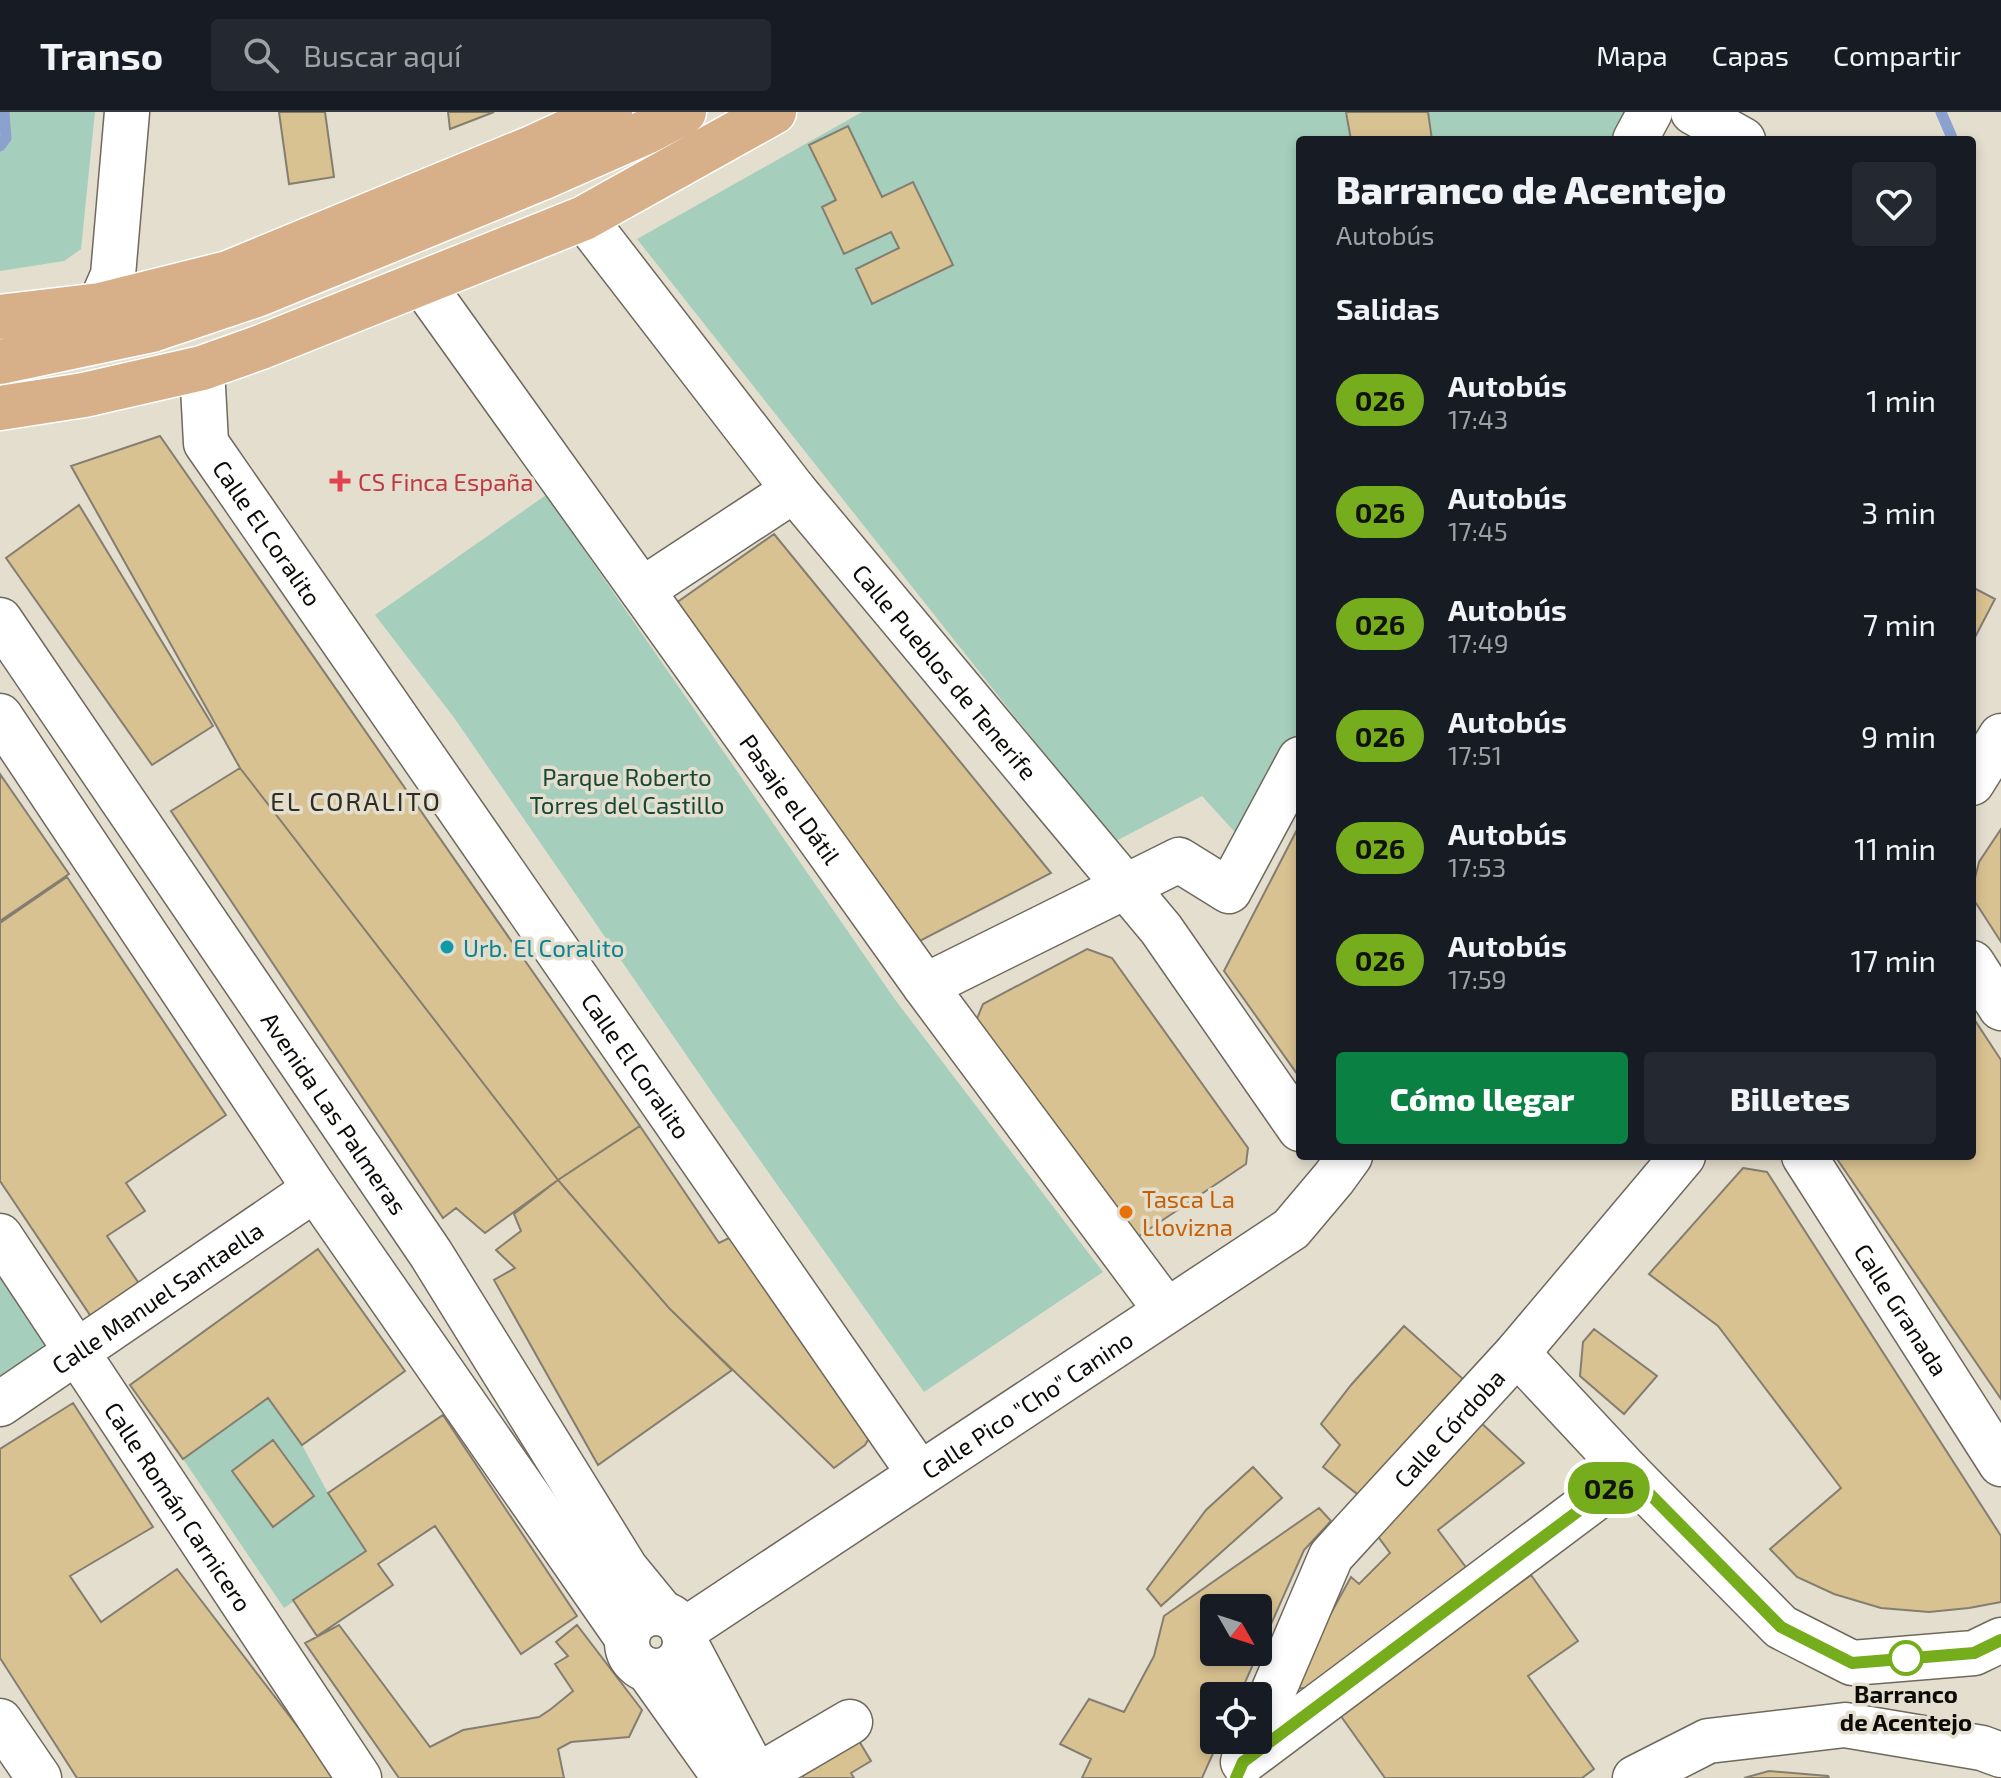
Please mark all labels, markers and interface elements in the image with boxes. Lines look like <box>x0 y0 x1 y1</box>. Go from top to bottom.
search box <box>211 19 771 91</box>
text: Transo <box>40 32 163 78</box>
icon: search <box>239 33 283 77</box>
text: Buscar aquí <box>303 37 462 73</box>
text: Mapa <box>1596 38 1668 72</box>
text: Capas <box>1712 38 1789 72</box>
text: Compartir <box>1833 38 1961 72</box>
button: heart <box>1852 162 1936 246</box>
text: Barranco de Acentejo <box>1336 166 1726 212</box>
text: Autobús <box>1336 219 1435 250</box>
text: Salidas <box>1336 290 1440 326</box>
text: Autobús <box>1448 367 1567 403</box>
text: 1 min <box>1866 382 1936 418</box>
text: 026 <box>1355 383 1405 417</box>
text: 17:43 <box>1448 403 1508 434</box>
street label: Calle El Coralito <box>207 454 329 611</box>
place label: CS Finca España <box>358 467 533 496</box>
marker: CS Finca España <box>329 470 351 492</box>
text: Autobús <box>1448 479 1567 515</box>
text: 3 min <box>1861 494 1936 530</box>
text: 026 <box>1355 495 1405 529</box>
text: 17:45 <box>1448 515 1508 546</box>
street label: Calle Pueblos de Tenerife <box>847 558 1044 785</box>
text: Autobús <box>1448 591 1567 627</box>
text: 7 min <box>1863 606 1936 642</box>
text: 026 <box>1355 607 1405 641</box>
text: 17:49 <box>1448 627 1509 658</box>
text: Autobús <box>1448 703 1567 739</box>
text: 9 min <box>1861 718 1936 754</box>
text: 026 <box>1355 719 1405 753</box>
street label: Pasaje el Dátil <box>735 728 847 869</box>
text: 17:51 <box>1448 739 1502 770</box>
park label: Parque Roberto Torres del Castillo <box>530 762 724 819</box>
district label: EL CORALITO <box>270 785 442 816</box>
text: Autobús <box>1448 815 1567 851</box>
text: 11 min <box>1854 830 1936 866</box>
text: 026 <box>1355 831 1405 865</box>
text: 17:53 <box>1448 851 1506 882</box>
text: Autobús <box>1448 927 1567 963</box>
place label: Urb. El Coralito <box>463 933 624 962</box>
marker: Urb. El Coralito <box>438 938 456 956</box>
text: 17 min <box>1851 942 1936 978</box>
text: 026 <box>1355 943 1405 977</box>
text: 17:59 <box>1448 963 1507 994</box>
street label: Calle El Coralito <box>576 987 697 1144</box>
street label: Avenida Las Palmeras <box>256 1006 414 1220</box>
button: Cómo llegar <box>1336 1052 1628 1144</box>
button: Billetes <box>1644 1052 1936 1144</box>
place label: Tasca La Llovizna <box>1142 1184 1235 1241</box>
marker: Tasca La Llovizna <box>1117 1203 1135 1221</box>
street label: Calle Manuel Santaella <box>46 1215 268 1379</box>
street label: Calle Granada <box>1849 1238 1955 1381</box>
street label: Calle Pico "Cho" Canino <box>916 1324 1138 1484</box>
street label: Calle Córdoba <box>1387 1362 1510 1493</box>
street label: Calle Román Carnicero <box>99 1396 259 1616</box>
line badge: 026 <box>1563 1462 1655 1514</box>
text: 026 <box>1584 1471 1634 1505</box>
north arrow <box>1200 1594 1272 1666</box>
map controls <box>1200 1594 1272 1754</box>
marker: Barranco de Acentejo <box>1889 1641 1923 1675</box>
place label: Barranco de Acentejo <box>1840 1679 1972 1736</box>
button: locate <box>1200 1682 1272 1754</box>

